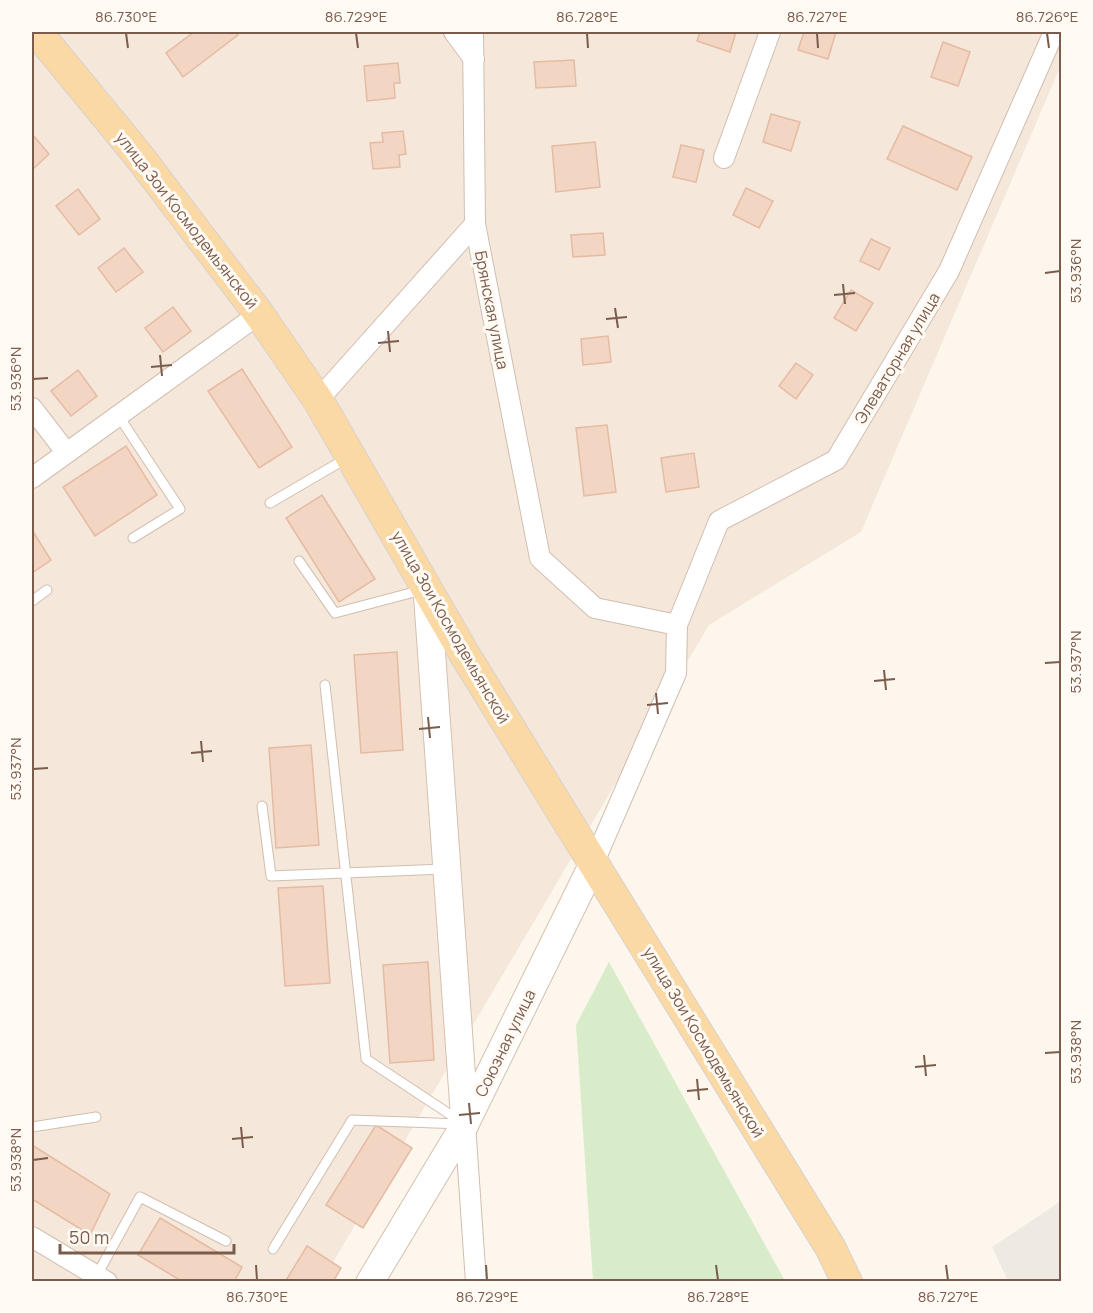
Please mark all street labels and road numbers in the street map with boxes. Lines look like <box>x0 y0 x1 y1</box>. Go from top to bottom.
street label: улица Зои Космодемьянской <box>111 127 263 313</box>
street label: Брянская улица <box>470 249 514 371</box>
street label: Элеваторная улица <box>849 288 945 428</box>
street label: улица Зои Космодемьянской <box>387 527 515 727</box>
street label: улица Зои Космодемьянской <box>638 942 770 1142</box>
street label: Союзная улица <box>469 986 541 1100</box>

